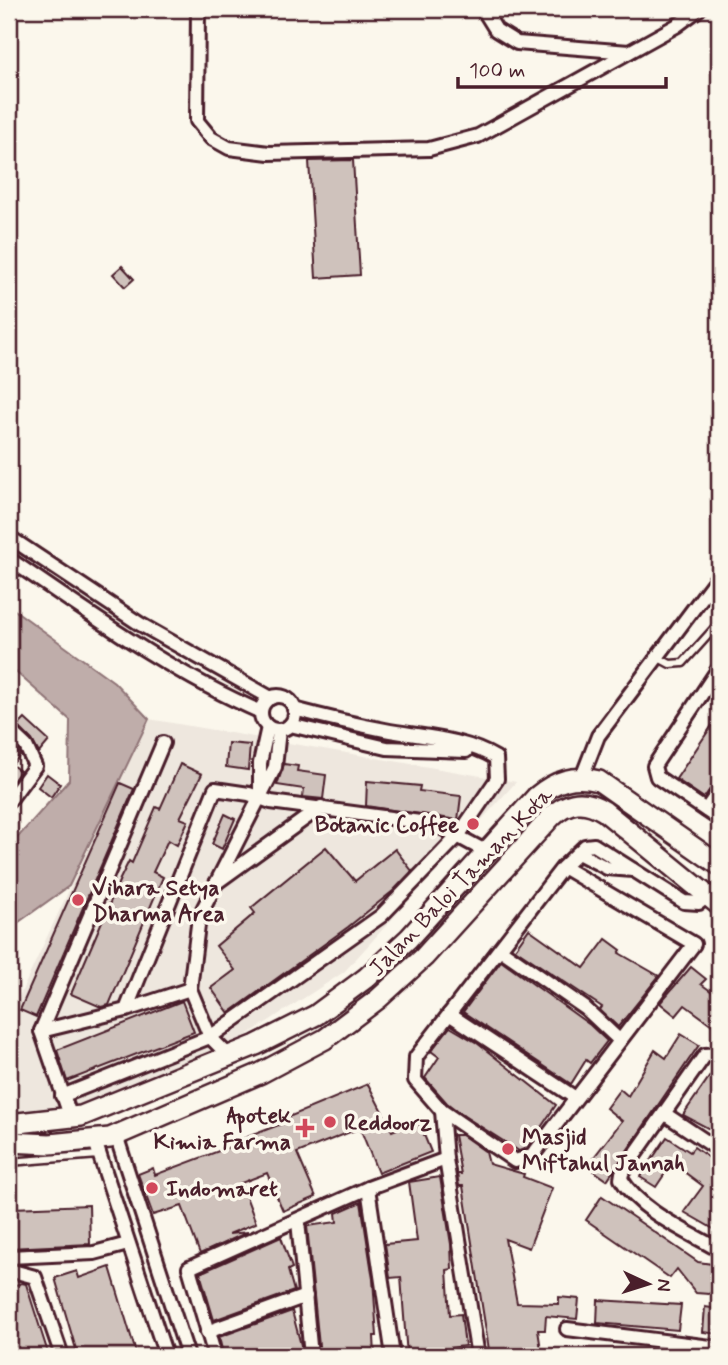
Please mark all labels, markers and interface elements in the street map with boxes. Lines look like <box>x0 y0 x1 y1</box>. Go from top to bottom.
scale bar <box>458 46 667 90</box>
text: 100 m <box>469 57 525 85</box>
street label: Jalan Baloi Taman Kota <box>363 781 560 984</box>
place label: Botanic Coffee <box>315 811 459 841</box>
marker: Botanic Coffee <box>465 816 481 832</box>
place label: Vihara Setya Dharma Area <box>92 874 225 930</box>
marker: Vihara Setya Dharma Area <box>70 892 86 908</box>
place label: Apotek Kimia Farma <box>153 1102 291 1158</box>
place label: Reddoorz <box>344 1109 433 1139</box>
marker: Reddoorz <box>322 1114 338 1130</box>
marker: Apotek Kimia Farma <box>297 1120 313 1136</box>
place label: Masjid Miftahul Jannah <box>522 1123 685 1179</box>
marker: Masjid Miftahul Jannah <box>500 1141 516 1157</box>
place label: Indomaret <box>166 1175 278 1205</box>
marker: Indomaret <box>144 1180 160 1196</box>
north arrow <box>612 1250 682 1320</box>
text: N <box>651 1278 676 1292</box>

